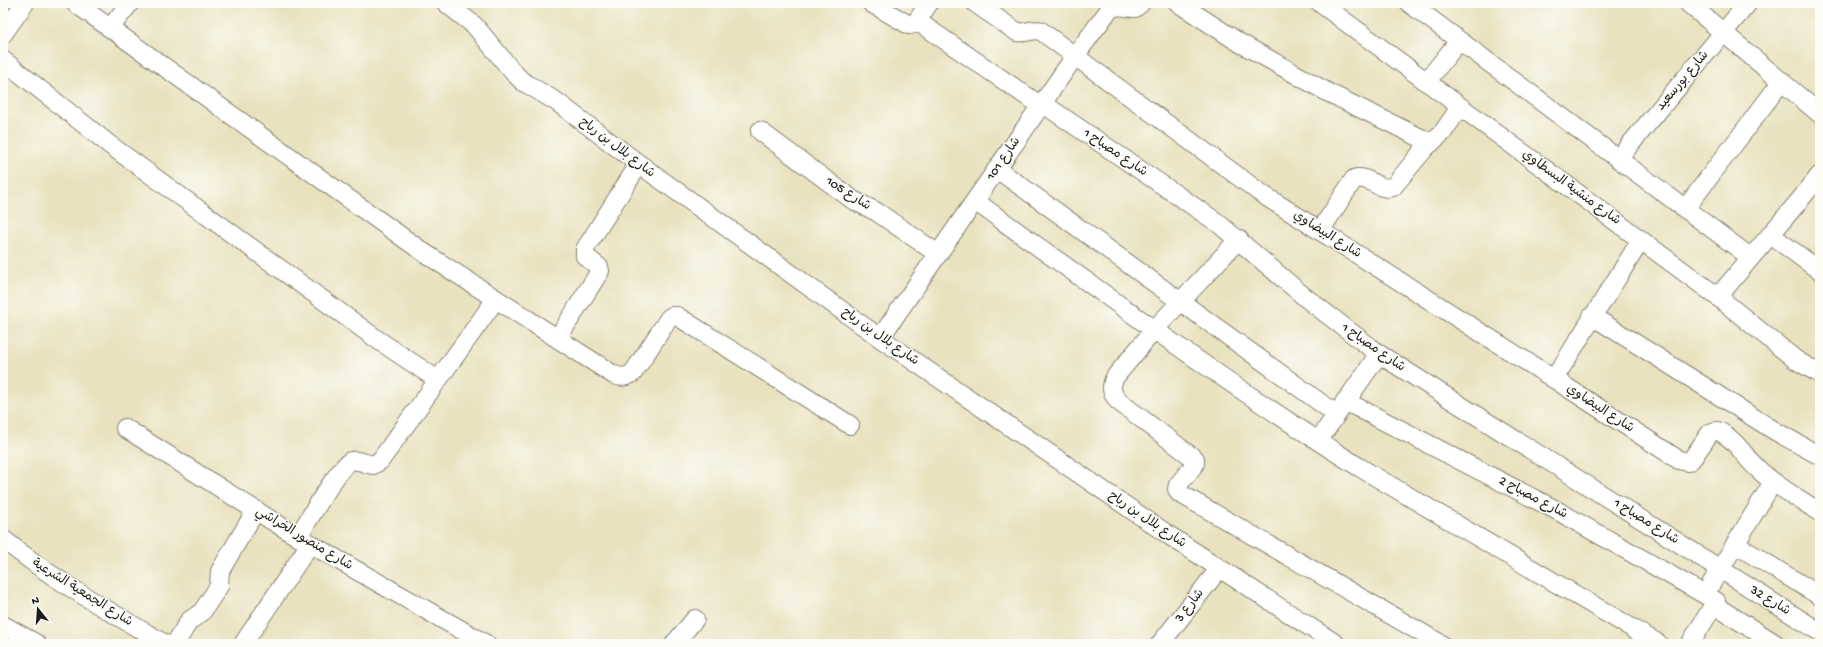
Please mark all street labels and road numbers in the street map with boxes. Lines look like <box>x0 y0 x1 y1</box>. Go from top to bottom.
street label: شارع بورسعيد <box>1654 48 1712 114</box>
street label: شارع بلال بن رباح <box>576 115 658 181</box>
street label: شارع مصباح 1 <box>1079 126 1150 180</box>
street label: شارع 101 <box>983 135 1024 184</box>
street label: شارع منشية البسطاوي <box>1519 147 1623 229</box>
street label: شارع 105 <box>822 173 873 214</box>
street label: شارع البيضاوي <box>1290 208 1364 262</box>
street label: شارع بلال بن رباح <box>839 305 921 369</box>
street label: شارع مصباح 1 <box>1338 320 1408 375</box>
street label: شارع البيضاوي <box>1563 382 1637 436</box>
street label: شارع مصباح 2 <box>1496 474 1570 522</box>
street label: شارع بلال بن رباح <box>1105 488 1189 552</box>
street label: شارع مصباح 1 <box>1610 495 1681 548</box>
street label: شارع منصور الخراشي <box>252 504 355 576</box>
street label: شارع الجمعية الشرعية <box>29 556 135 630</box>
street label: شارع 32 <box>1746 582 1793 619</box>
street label: شارع 3 <box>1172 586 1208 626</box>

